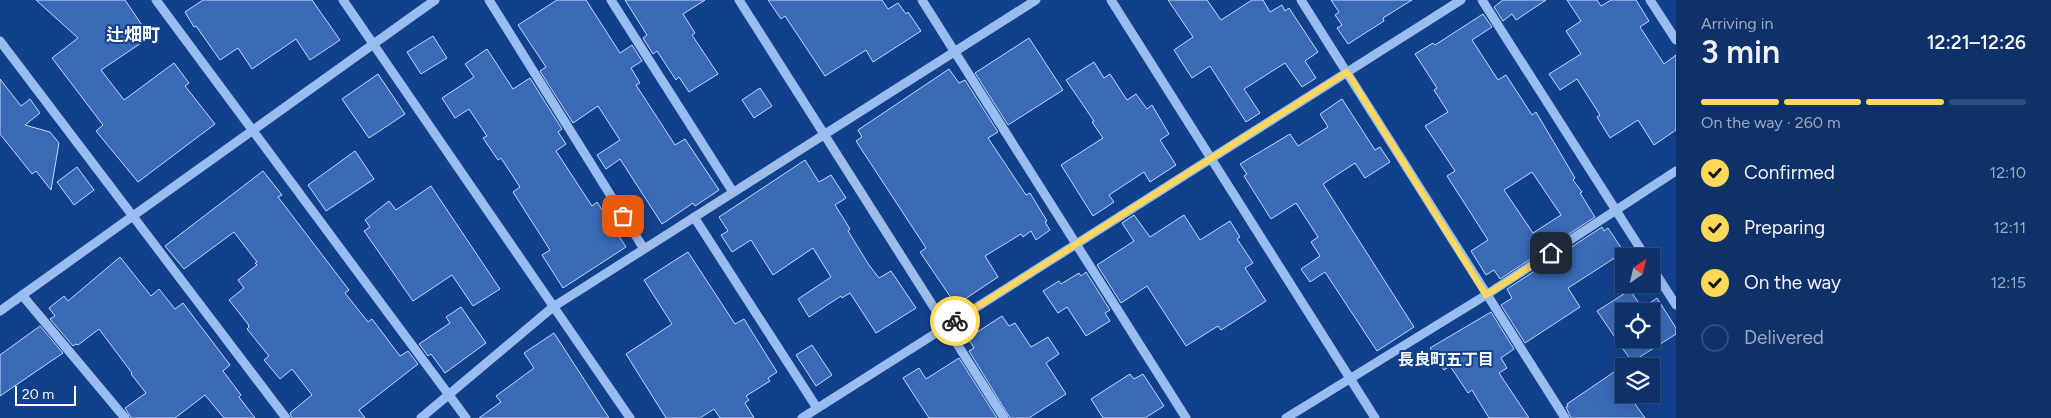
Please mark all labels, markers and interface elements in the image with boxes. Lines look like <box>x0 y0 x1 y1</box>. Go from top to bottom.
text: Arriving in <box>1701 14 1773 33</box>
district label: 辻畑町 <box>106 24 160 46</box>
text: 12:21–12:26 <box>1927 31 2026 54</box>
text: 3 min <box>1701 33 1780 71</box>
text: On the way · 260 m <box>1701 113 1841 132</box>
icon: check <box>1701 159 1729 187</box>
text: Confirmed <box>1744 161 1835 184</box>
text: 12:10 <box>1990 163 2026 182</box>
pin <box>602 195 644 237</box>
icon: bag <box>609 202 637 230</box>
icon: check <box>1701 214 1729 242</box>
text: Preparing <box>1744 216 1825 239</box>
text: 12:11 <box>1993 218 2026 237</box>
pin <box>1530 232 1572 274</box>
icon: home <box>1537 239 1565 267</box>
north arrow <box>1615 248 1660 292</box>
map controls <box>1615 248 1660 403</box>
icon: check <box>1701 269 1729 297</box>
text: On the way <box>1744 271 1841 294</box>
text: 12:15 <box>1991 273 2026 292</box>
courier <box>930 296 980 346</box>
button: locate <box>1615 303 1660 348</box>
icon: bike <box>941 307 969 335</box>
text: Delivered <box>1744 326 1824 349</box>
district label: 長良町五丁目 <box>1398 350 1494 369</box>
button: layers <box>1615 358 1660 403</box>
scale bar <box>15 383 76 406</box>
text: 20 m <box>22 386 54 403</box>

